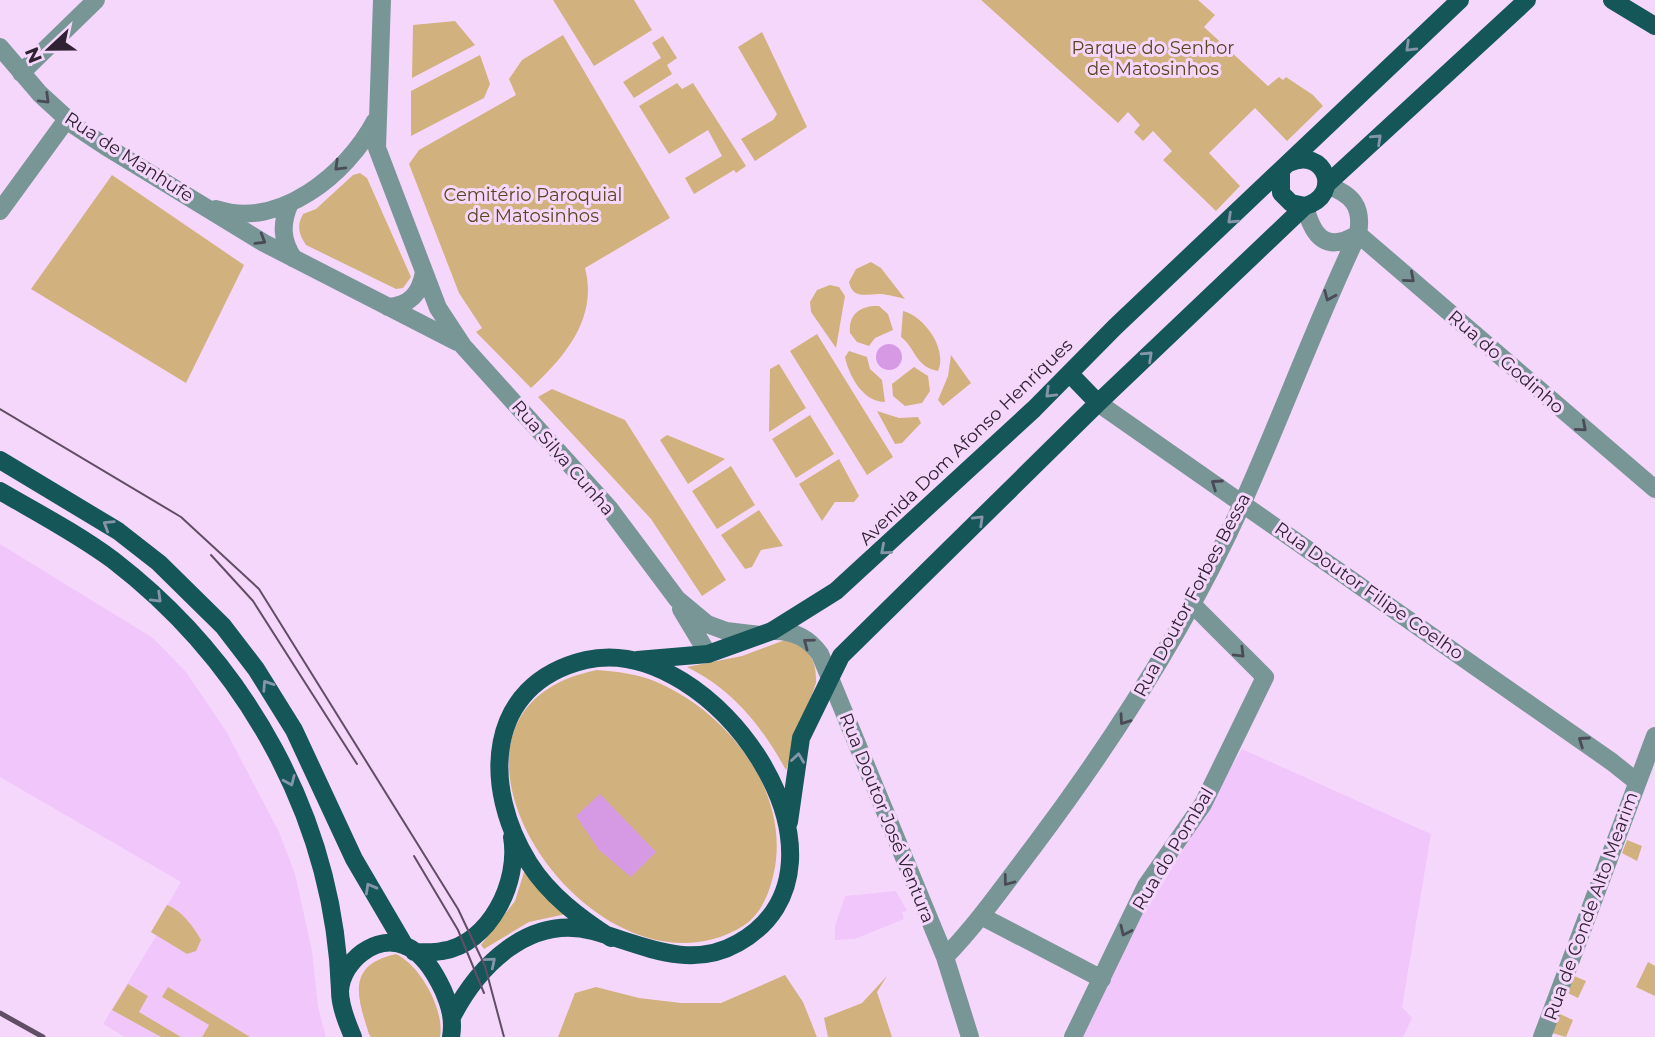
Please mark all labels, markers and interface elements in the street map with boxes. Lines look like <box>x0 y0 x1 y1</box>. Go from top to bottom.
north arrow <box>14 14 84 84</box>
park label: Parque do Senhor de Matosinhos <box>1071 37 1235 80</box>
one-way arrow <box>1405 39 1418 51</box>
text: N <box>20 44 47 67</box>
one-way arrow <box>37 90 50 103</box>
street label: Rua de Manhufe <box>60 107 198 207</box>
one-way arrow <box>1369 135 1382 147</box>
one-way arrow <box>335 158 348 171</box>
park label: Cemitério Paroquial de Matosinhos <box>444 184 622 227</box>
one-way arrow <box>1227 210 1240 223</box>
one-way arrow <box>253 232 266 245</box>
one-way arrow <box>1401 270 1414 282</box>
one-way arrow <box>1324 289 1338 301</box>
street label: Rua do Godinho <box>1443 306 1569 418</box>
street label: Avenida Dom Afonso Henriques <box>855 334 1077 550</box>
one-way arrow <box>1140 352 1153 364</box>
one-way arrow <box>1045 385 1058 398</box>
street label: Rua Silva Cunha <box>507 396 619 520</box>
one-way arrow <box>1574 419 1587 431</box>
one-way arrow <box>1211 480 1224 493</box>
street label: Rua Doutor Forbes Bessa <box>1129 489 1255 701</box>
one-way arrow <box>970 515 983 528</box>
street label: Rua Doutor Filipe Coelho <box>1270 517 1468 665</box>
one-way arrow <box>103 520 116 533</box>
one-way arrow <box>880 541 893 554</box>
one-way arrow <box>149 590 162 603</box>
one-way arrow <box>803 638 815 651</box>
one-way arrow <box>1232 644 1245 657</box>
one-way arrow <box>262 680 275 693</box>
street label: Rua Doutor José Ventura <box>835 710 939 926</box>
one-way arrow <box>1120 712 1132 725</box>
one-way arrow <box>1578 737 1591 749</box>
one-way arrow <box>791 752 806 763</box>
one-way arrow <box>282 774 296 786</box>
street label: Rua do Pombal <box>1128 784 1218 914</box>
street label: Rua de Conde Alto Mearim <box>1539 789 1643 1023</box>
one-way arrow <box>1003 873 1016 885</box>
one-way arrow <box>365 883 378 895</box>
one-way arrow <box>1119 924 1133 936</box>
one-way arrow <box>483 958 496 970</box>

